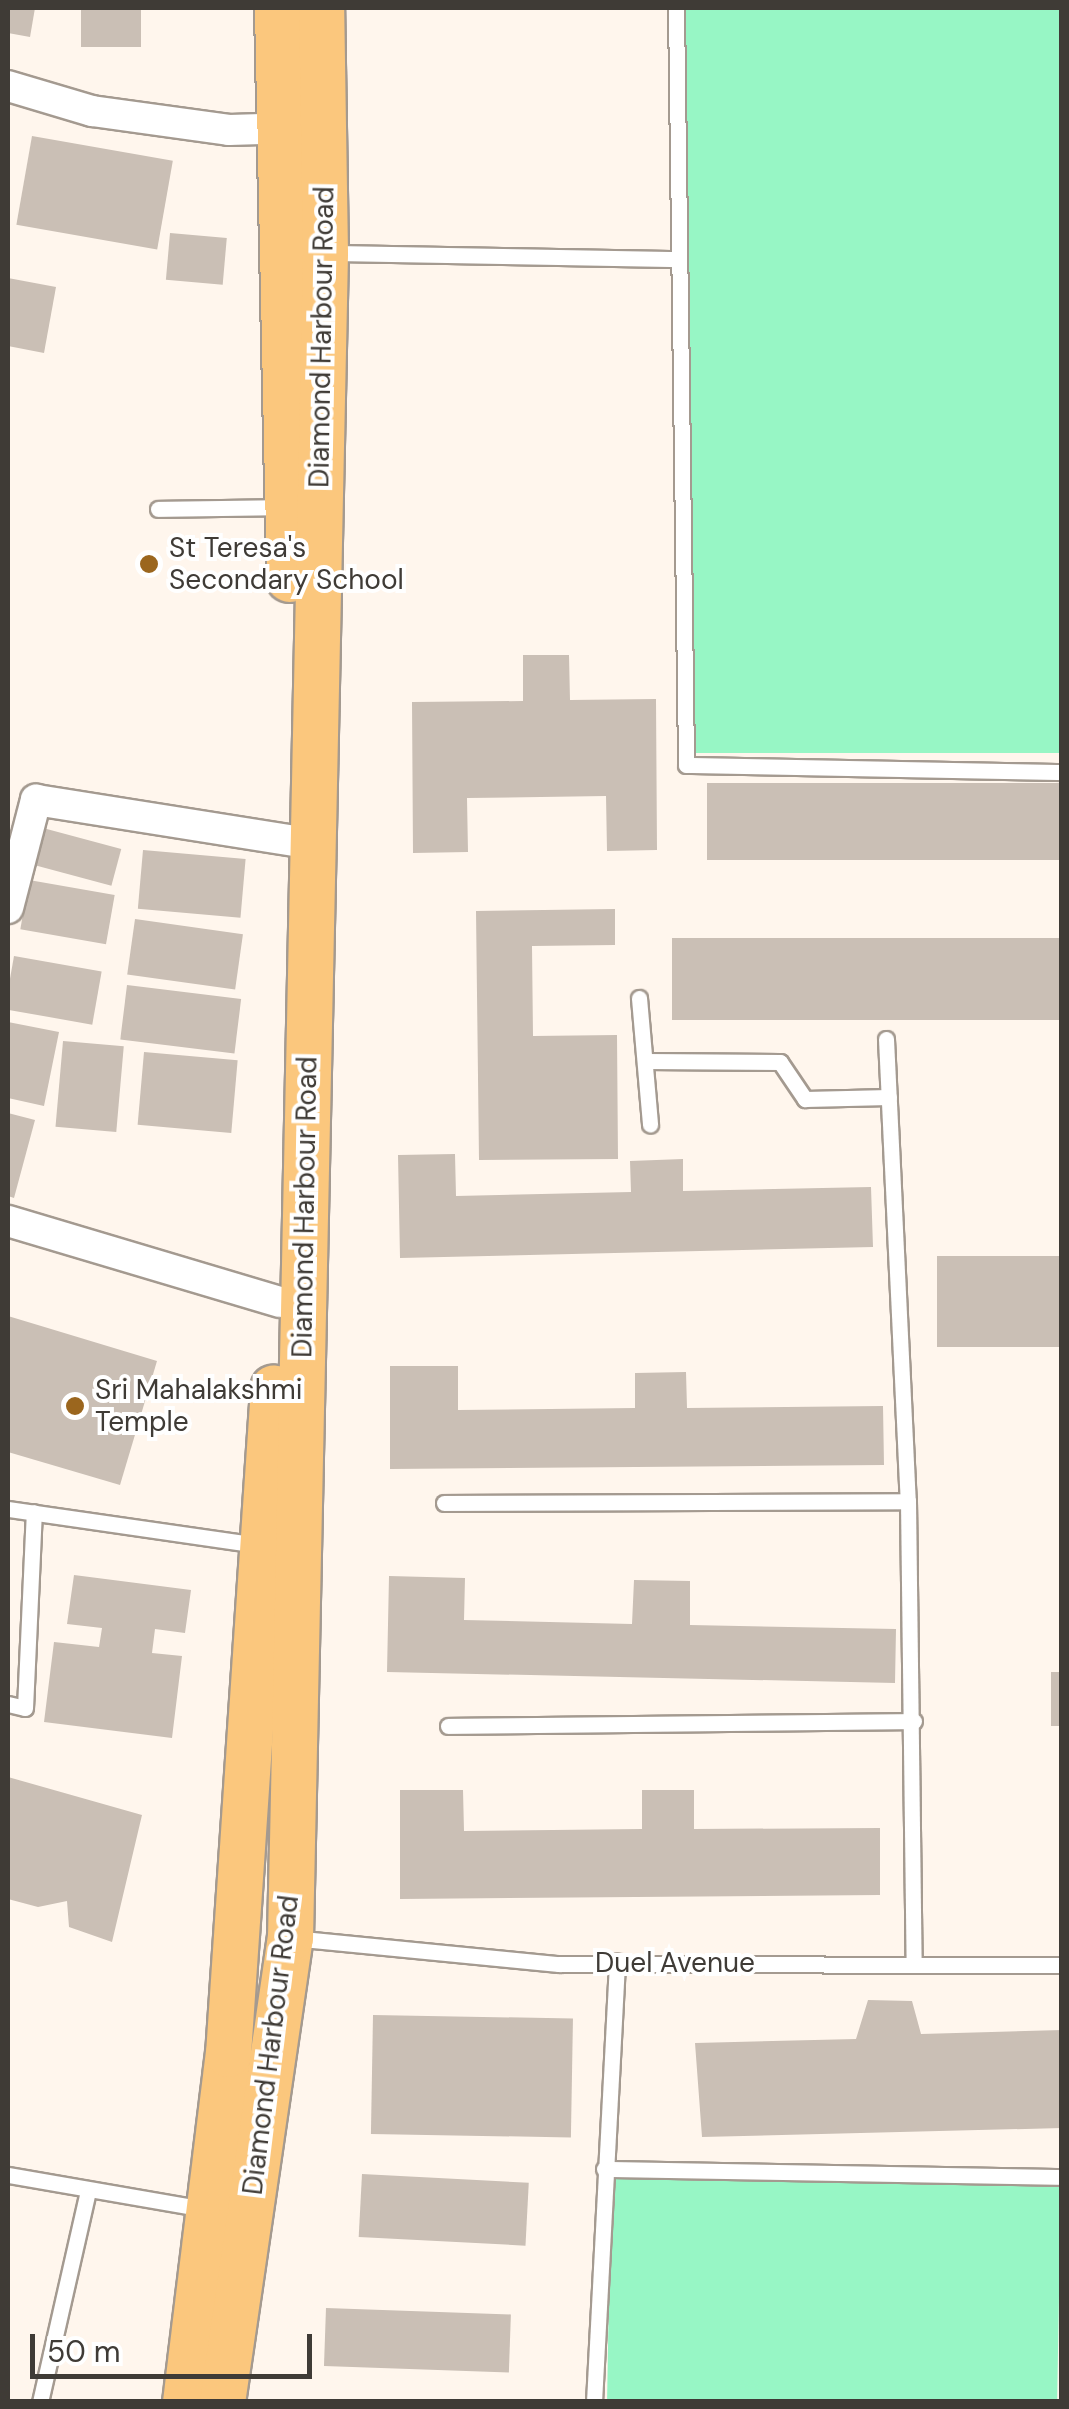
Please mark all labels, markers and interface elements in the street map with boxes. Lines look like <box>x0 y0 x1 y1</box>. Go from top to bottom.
street label: Diamond Harbour Road <box>303 186 341 488</box>
place label: St Teresa's Secondary School <box>169 531 404 597</box>
marker: St Teresa's Secondary School <box>138 553 160 575</box>
street label: Diamond Harbour Road <box>286 1056 324 1358</box>
place label: Sri Mahalakshmi Temple <box>95 1373 302 1439</box>
marker: Sri Mahalakshmi Temple <box>64 1395 86 1417</box>
street label: Diamond Harbour Road <box>236 1893 306 2197</box>
street label: Duel Avenue <box>595 1946 755 1980</box>
scale bar <box>35 2314 318 2376</box>
text: 50 m <box>47 2332 121 2371</box>

